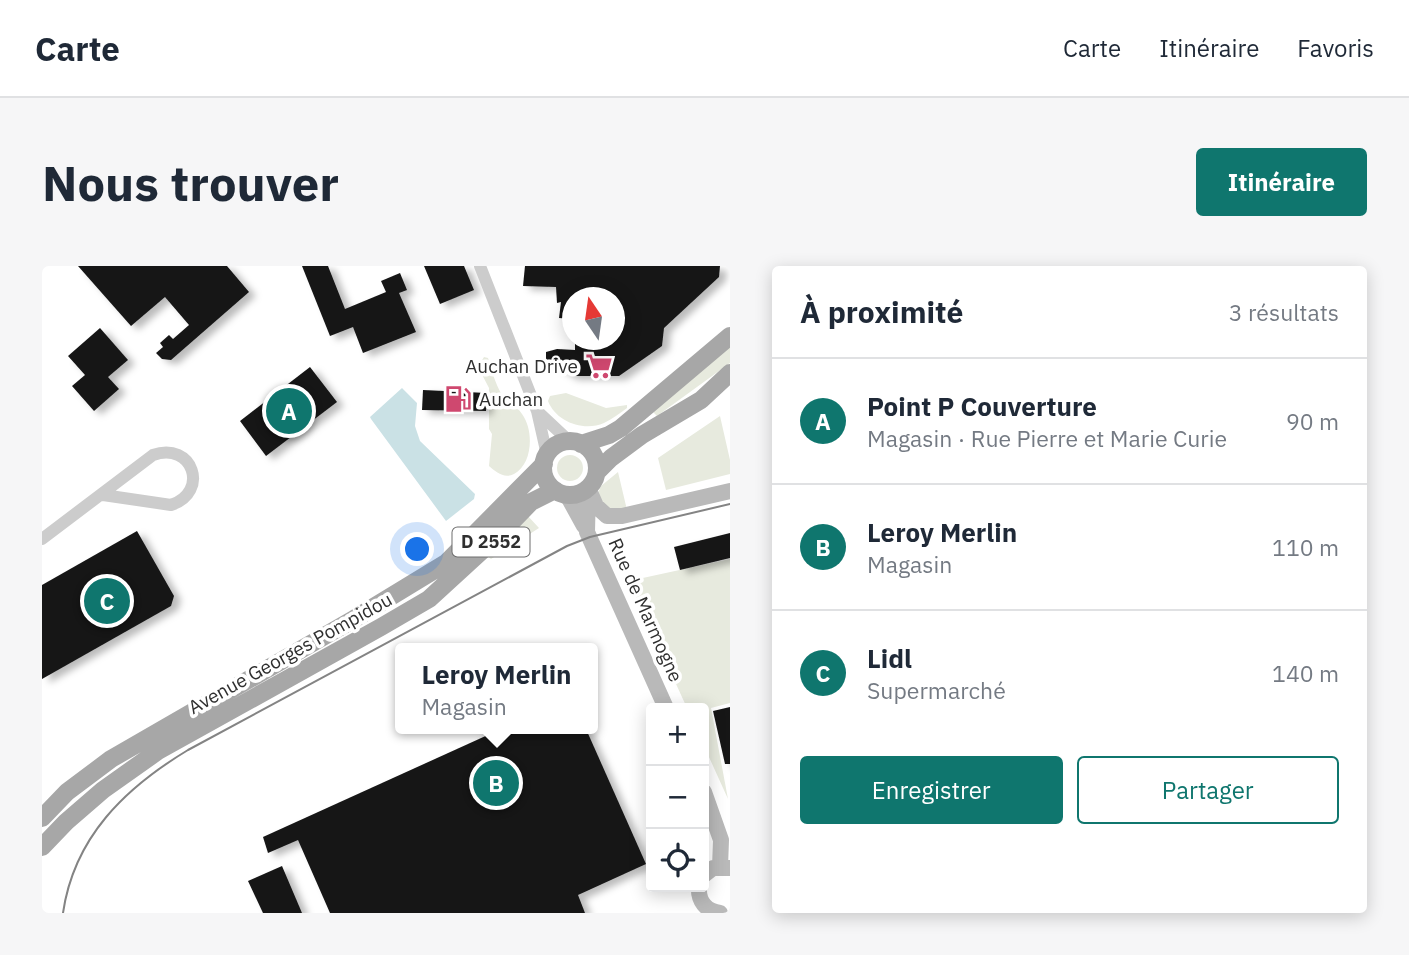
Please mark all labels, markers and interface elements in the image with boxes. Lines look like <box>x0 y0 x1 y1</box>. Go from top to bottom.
text: Carte <box>35 27 120 70</box>
text: Carte <box>1063 32 1121 64</box>
text: Itinéraire <box>1159 32 1259 64</box>
text: Favoris <box>1297 32 1374 64</box>
button: Itinéraire <box>1196 148 1367 216</box>
text: Nous trouver <box>42 151 339 214</box>
north arrow <box>562 287 625 350</box>
text: À proximité <box>800 292 963 331</box>
text: 3 résultats <box>1229 297 1339 327</box>
supermarket icon: Auchan Drive <box>584 351 614 381</box>
place label: Auchan Drive <box>465 354 578 378</box>
fuel station icon: Auchan <box>443 384 473 414</box>
pin: A <box>266 385 312 437</box>
place label: Auchan <box>479 387 543 411</box>
text: Point P Couverture <box>867 389 1097 423</box>
text: A <box>815 406 831 436</box>
text: 90 m <box>1286 406 1339 436</box>
text: Magasin · Rue Pierre et Marie Curie <box>867 423 1227 453</box>
text: Leroy Merlin <box>867 515 1017 549</box>
road number: D 2552 <box>452 528 530 556</box>
your location <box>400 532 434 566</box>
text: B <box>815 532 831 562</box>
text: 110 m <box>1272 532 1339 562</box>
street label: Rue de Marmogne <box>604 534 688 686</box>
text: Magasin <box>867 549 952 579</box>
pin: C <box>84 575 130 627</box>
street label: Avenue Georges Pompidou <box>184 587 396 719</box>
text: Lidl <box>867 641 912 675</box>
popup <box>395 643 598 734</box>
text: Leroy Merlin <box>421 657 572 691</box>
text: C <box>816 658 830 688</box>
text: 140 m <box>1272 658 1339 688</box>
text: Supermarché <box>867 675 1006 705</box>
text: Magasin <box>421 691 507 721</box>
map controls <box>646 703 709 892</box>
button: + <box>646 703 709 766</box>
button: Enregistrer <box>800 756 1063 824</box>
button: Partager <box>1077 756 1339 824</box>
pin: B <box>473 757 519 809</box>
button: − <box>646 766 709 829</box>
button: locate <box>646 829 709 892</box>

